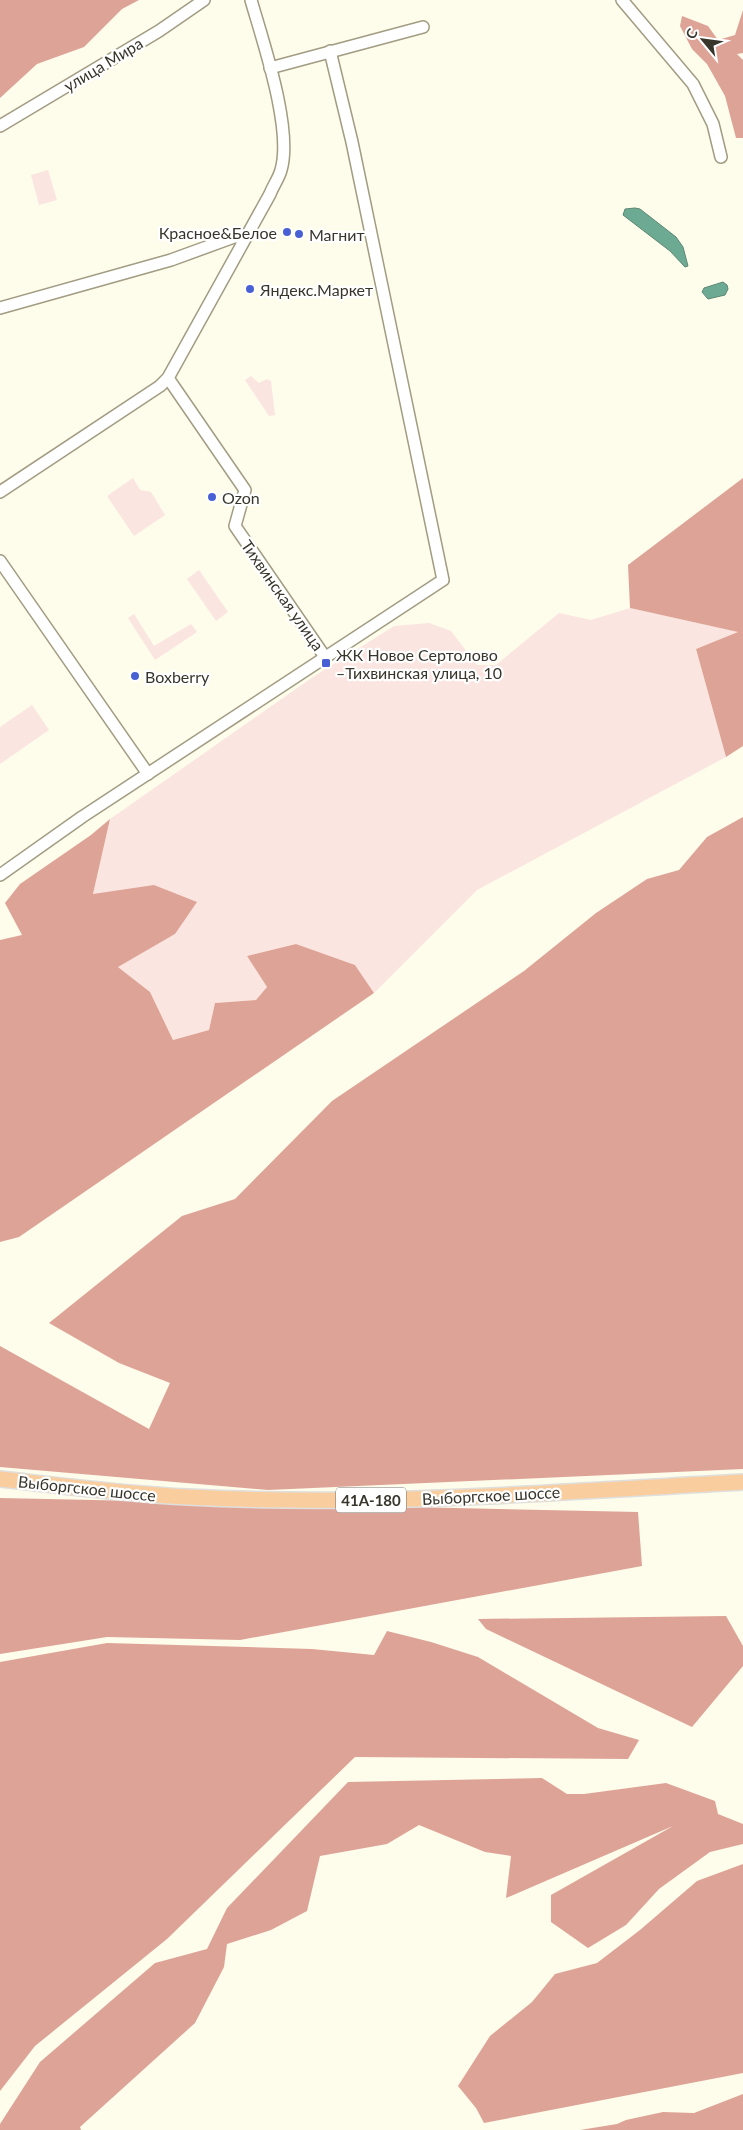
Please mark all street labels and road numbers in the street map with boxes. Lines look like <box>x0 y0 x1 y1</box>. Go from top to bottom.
street label: улица Мира <box>60 33 146 95</box>
street label: Тихвинская улица <box>238 536 328 654</box>
street label: Выборгское шоссе <box>17 1471 157 1505</box>
street label: Выборгское шоссе <box>421 1482 561 1508</box>
road number: 41А-180 <box>336 1488 406 1512</box>

